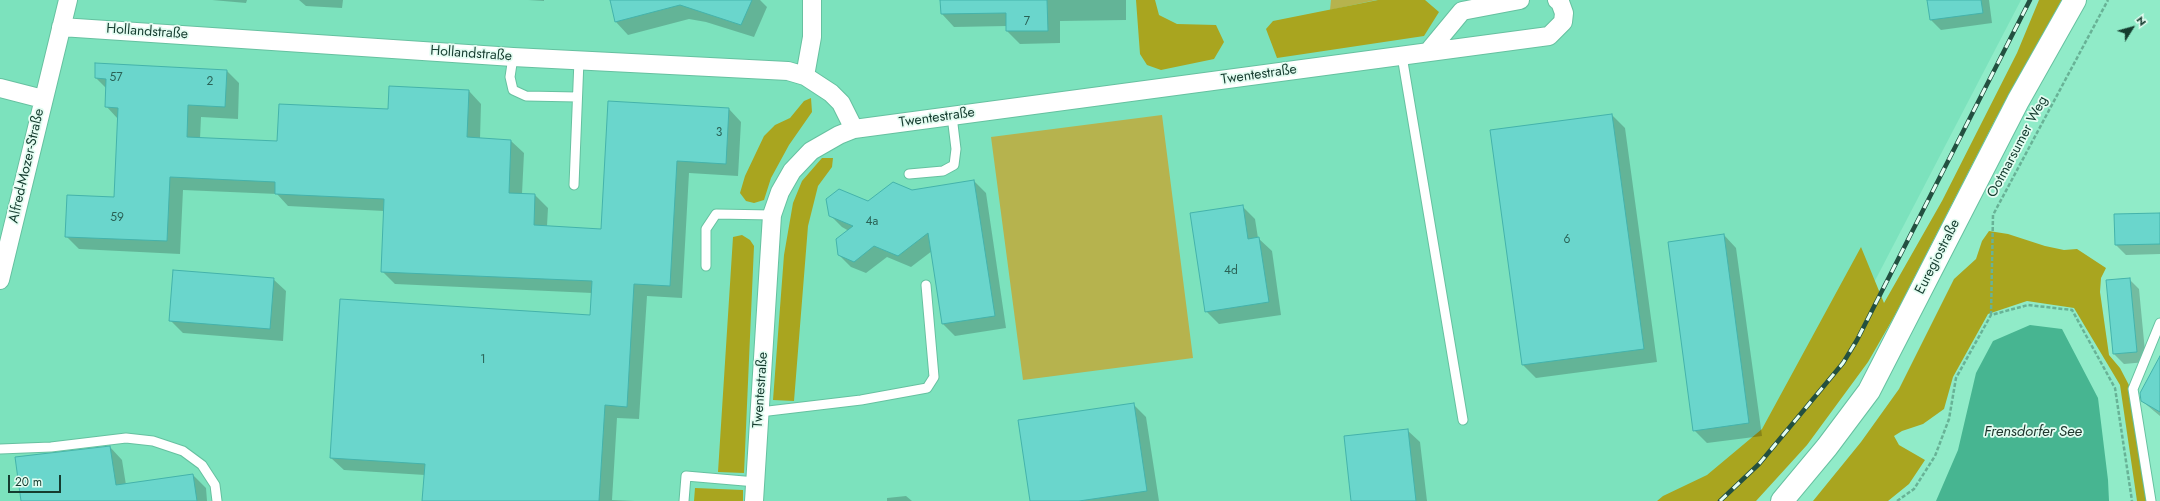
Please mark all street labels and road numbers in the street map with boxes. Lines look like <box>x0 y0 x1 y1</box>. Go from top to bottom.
street label: Hollandstraße <box>106 21 188 43</box>
street label: Hollandstraße <box>430 43 512 65</box>
street label: Twentestraße <box>1220 61 1298 89</box>
street label: Ootmarsumer Weg <box>1984 93 2052 201</box>
street label: Twentestraße <box>898 104 976 132</box>
street label: Alfred-Mozer-Straße <box>6 107 48 225</box>
street label: Euregiostraße <box>1912 217 1964 297</box>
street label: Twentestraße <box>750 351 772 429</box>

